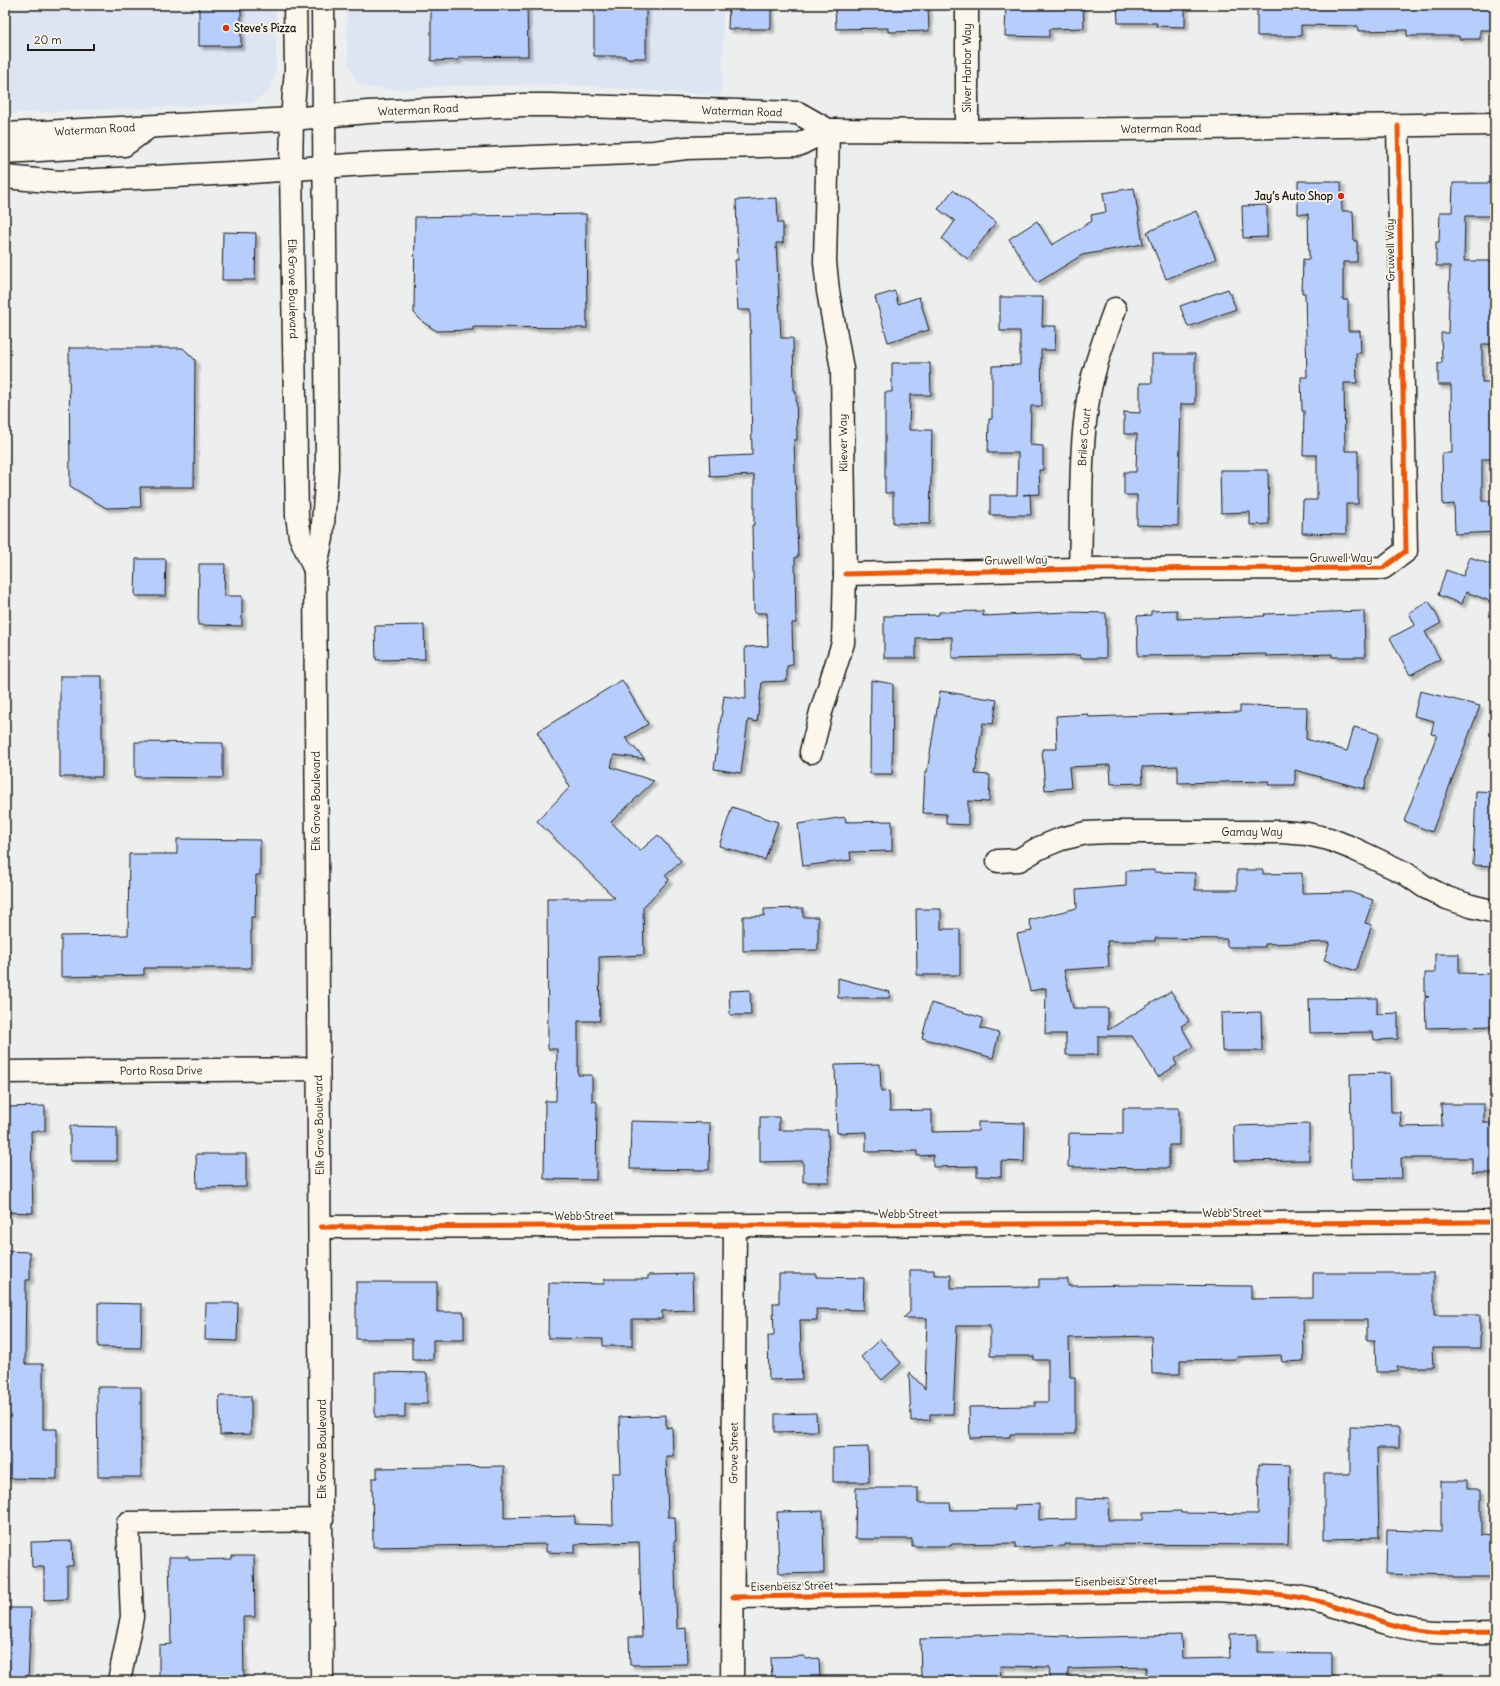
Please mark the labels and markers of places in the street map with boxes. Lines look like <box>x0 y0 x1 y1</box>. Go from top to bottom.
place label: Steve's Pizza <box>234 21 297 35</box>
marker: Steve's Pizza <box>221 23 231 33</box>
place label: Jay’s Auto Shop <box>1254 189 1333 204</box>
marker: Jay’s Auto Shop <box>1336 191 1346 201</box>

